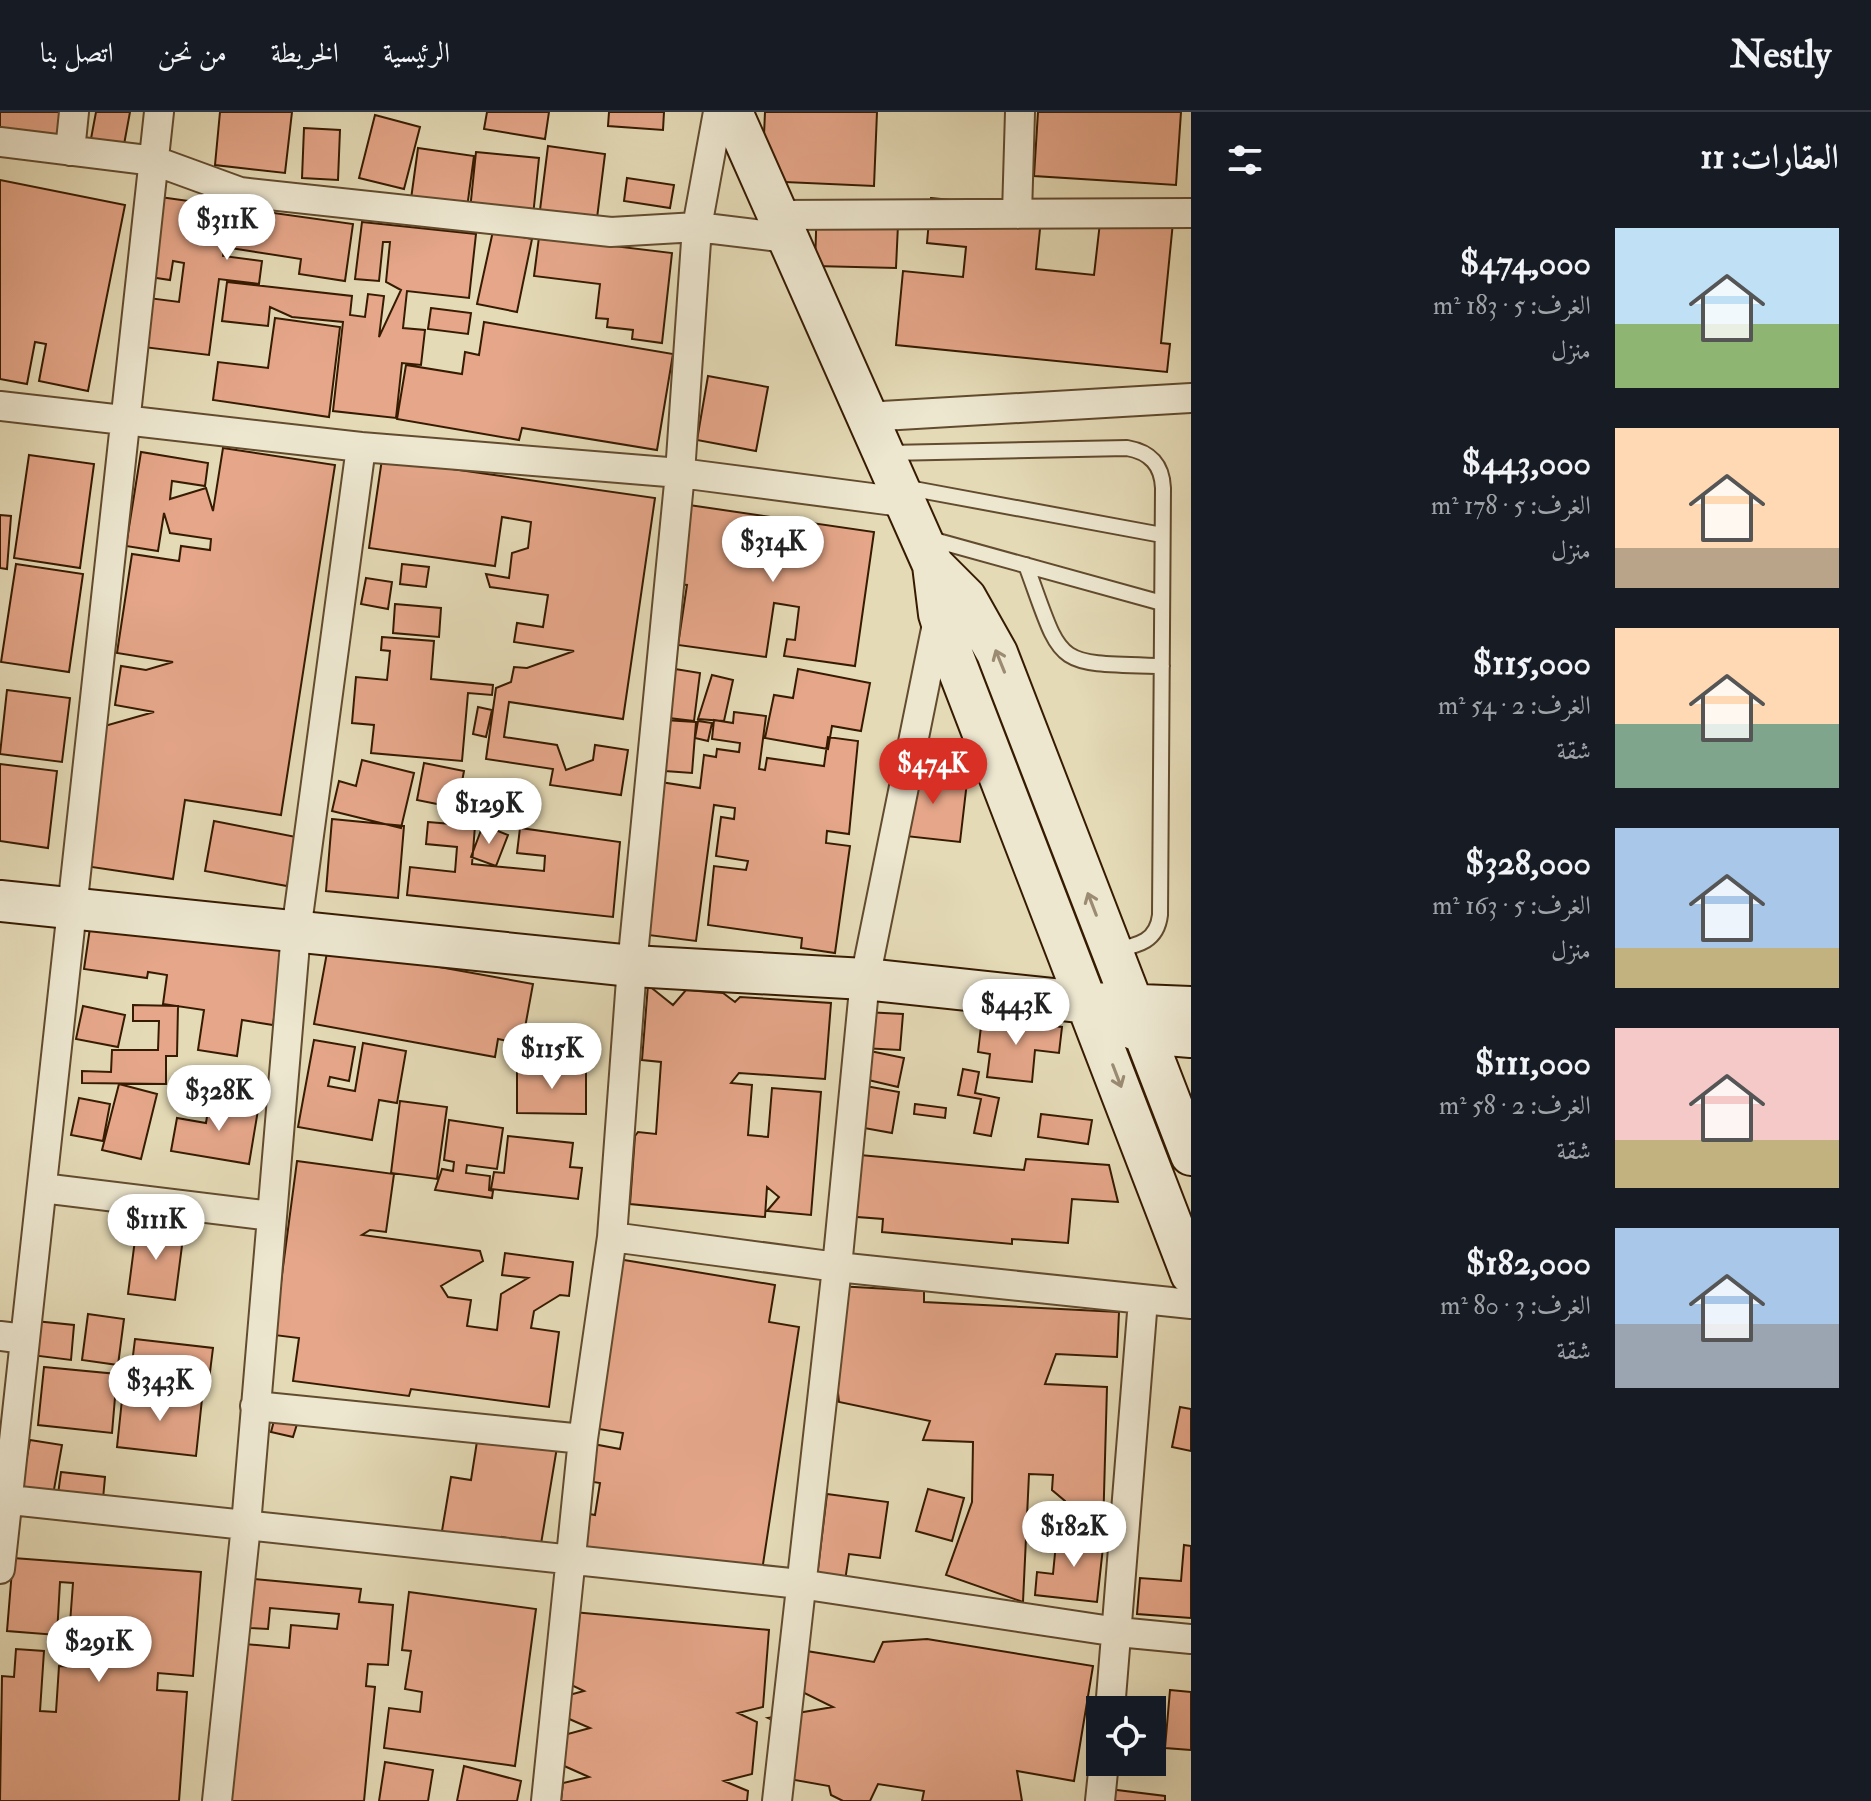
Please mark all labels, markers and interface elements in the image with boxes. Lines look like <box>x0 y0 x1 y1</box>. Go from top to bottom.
text: Nestly <box>1730 31 1831 79</box>
text: اتصل بنا <box>40 36 114 71</box>
text: من نحن <box>158 36 227 71</box>
text: الخريطة <box>271 36 339 71</box>
text: الرئيسية <box>383 36 450 71</box>
text: العقارات: 11 <box>1700 136 1839 179</box>
icon: filters <box>1223 138 1267 182</box>
pin: $311K <box>171 194 283 262</box>
text: $311K <box>196 204 258 236</box>
text: $474,000 <box>1460 242 1591 285</box>
icon: home <box>1679 260 1775 356</box>
text: الغرف: 5 · 183 m² <box>1433 290 1591 322</box>
text: منزل <box>1551 335 1591 367</box>
text: $443,000 <box>1462 442 1591 485</box>
icon: home <box>1679 460 1775 556</box>
text: الغرف: 5 · 178 m² <box>1431 490 1591 522</box>
pin: $314K <box>717 516 829 584</box>
text: $314K <box>740 526 806 558</box>
text: منزل <box>1551 535 1591 567</box>
text: $115,000 <box>1473 642 1591 685</box>
one-way arrow <box>992 649 1006 674</box>
icon: home <box>1679 660 1775 756</box>
text: الغرف: 2 · 54 m² <box>1438 690 1591 722</box>
text: شقة <box>1557 735 1591 767</box>
pin: $474K <box>877 738 989 806</box>
text: $474K <box>897 748 969 780</box>
pin: $129K <box>433 778 545 846</box>
text: $129K <box>455 788 523 820</box>
text: $328,000 <box>1465 842 1591 885</box>
icon: home <box>1679 860 1775 956</box>
text: الغرف: 5 · 163 m² <box>1432 890 1591 922</box>
one-way arrow <box>1084 892 1098 917</box>
text: منزل <box>1551 935 1591 967</box>
pin: $443K <box>960 979 1072 1047</box>
text: $443K <box>981 989 1051 1021</box>
pin: $115K <box>496 1023 608 1091</box>
text: $115K <box>521 1033 583 1065</box>
text: $111,000 <box>1475 1042 1591 1085</box>
icon: home <box>1679 1060 1775 1156</box>
one-way arrow <box>1111 1063 1125 1088</box>
pin: $328K <box>163 1065 275 1133</box>
text: $328K <box>185 1075 253 1107</box>
text: الغرف: 2 · 58 m² <box>1439 1090 1591 1122</box>
text: شقة <box>1557 1135 1591 1167</box>
pin: $111K <box>100 1194 212 1262</box>
text: $111K <box>126 1204 186 1236</box>
text: $182,000 <box>1466 1242 1591 1285</box>
icon: home <box>1679 1260 1775 1356</box>
text: الغرف: 3 · 80 m² <box>1440 1290 1591 1322</box>
text: شقة <box>1557 1335 1591 1367</box>
pin: $343K <box>104 1355 216 1423</box>
text: $343K <box>127 1365 193 1397</box>
pin: $182K <box>1018 1501 1130 1569</box>
text: $182K <box>1040 1511 1108 1543</box>
pin: $291K <box>43 1616 155 1684</box>
text: $291K <box>65 1626 133 1658</box>
map controls <box>1086 1696 1166 1776</box>
button: locate <box>1086 1696 1166 1776</box>

